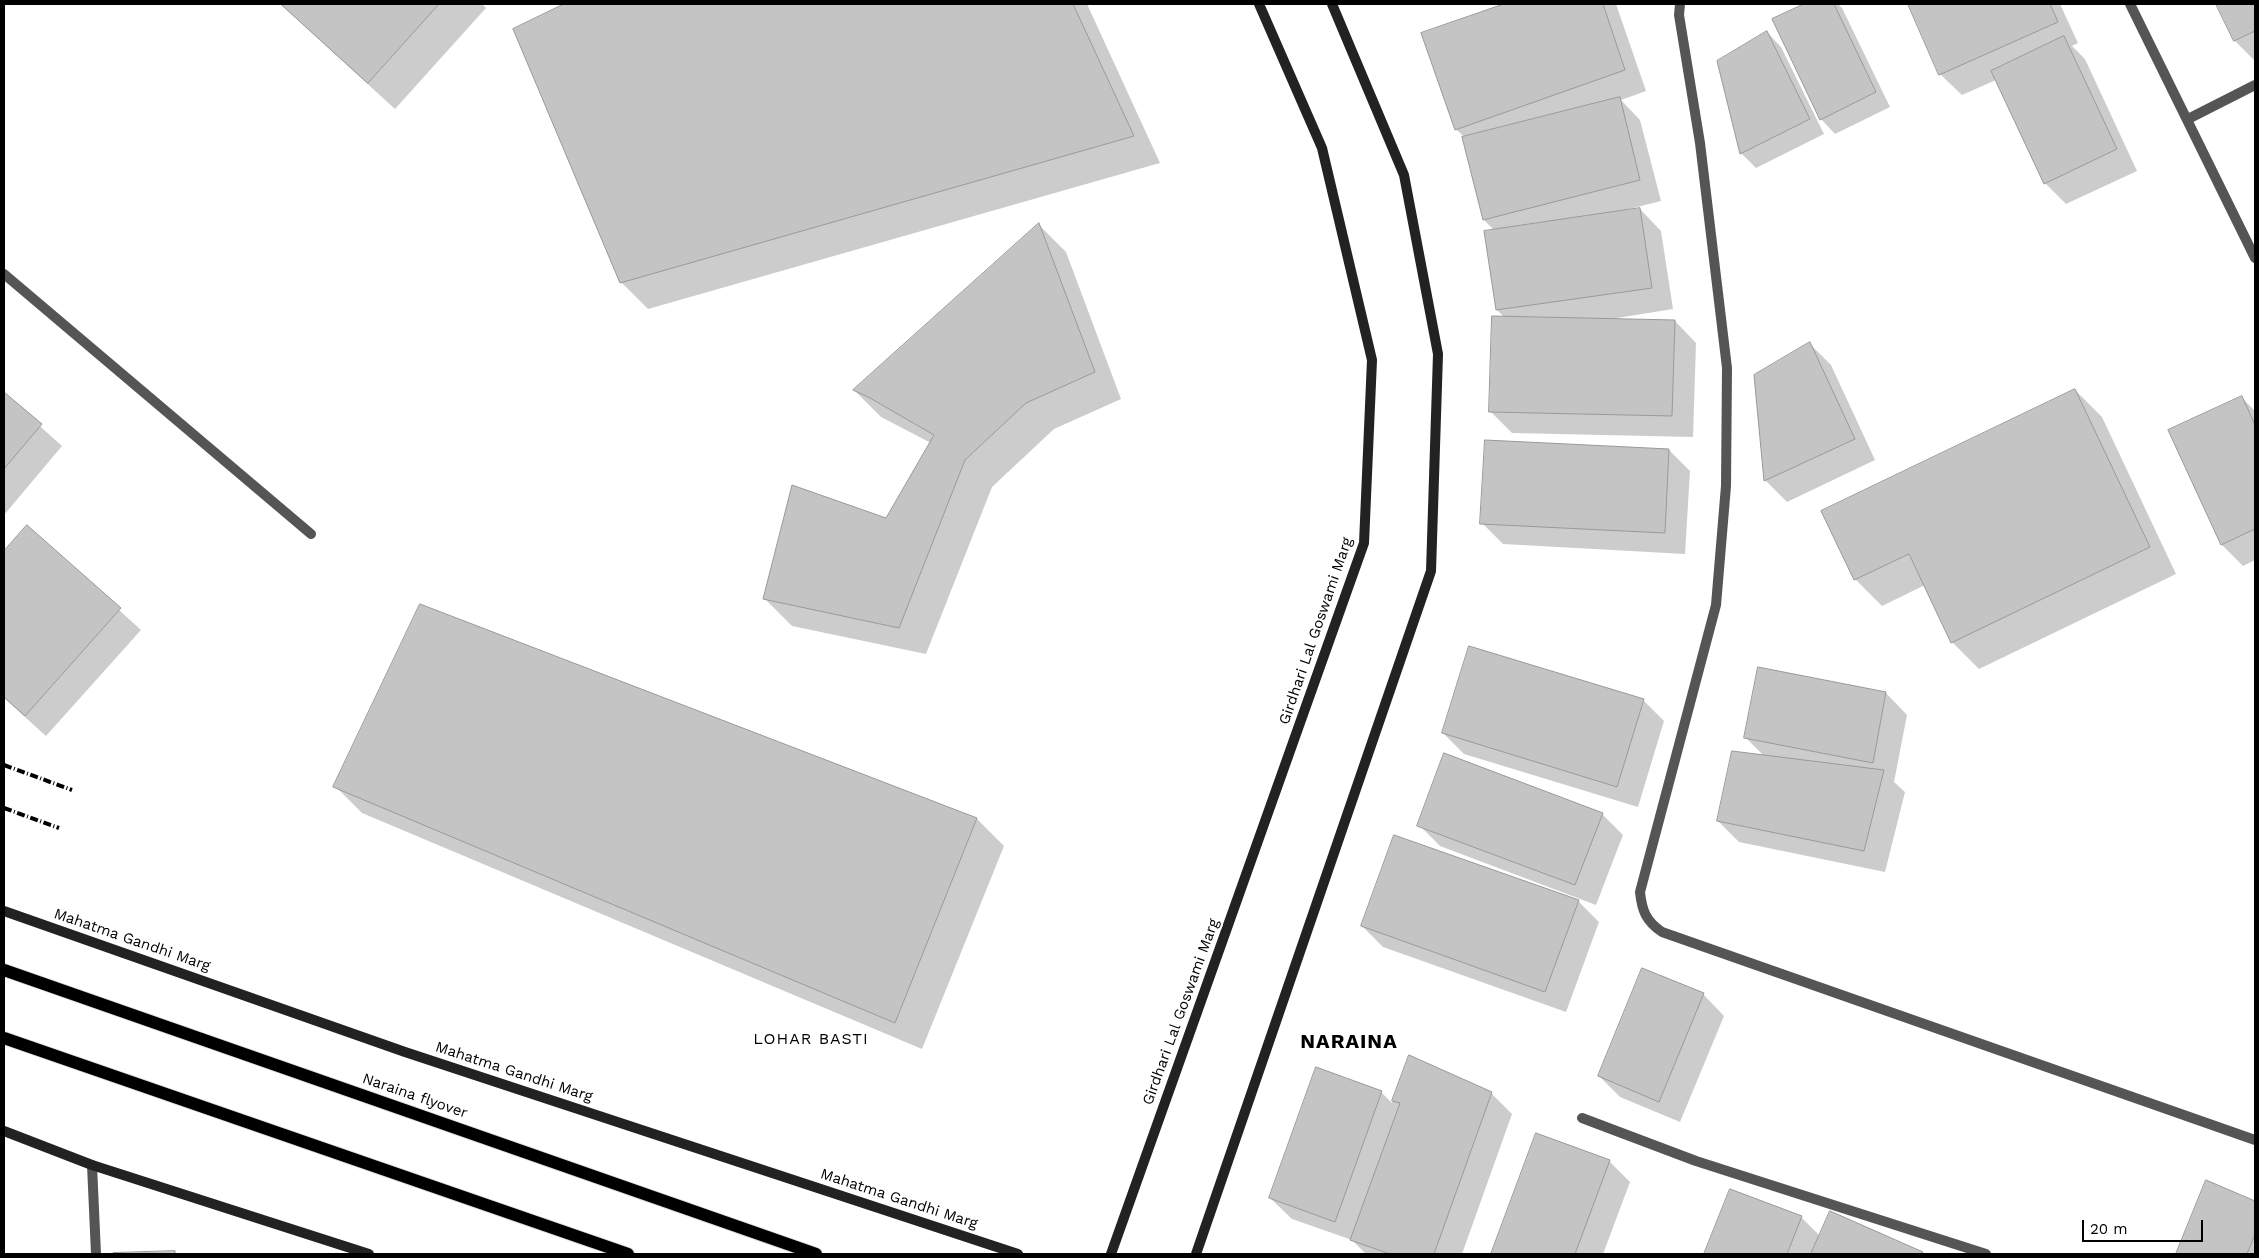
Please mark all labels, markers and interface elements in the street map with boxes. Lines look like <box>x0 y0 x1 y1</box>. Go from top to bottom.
street label: Girdhari Lal Goswami Marg <box>1275 535 1357 727</box>
street label: Mahatma Gandhi Marg <box>51 905 213 975</box>
street label: Girdhari Lal Goswami Marg <box>1139 916 1223 1108</box>
district label: LOHAR BASTI <box>752 1029 870 1049</box>
district label: NARAINA <box>1299 1030 1399 1054</box>
street label: Mahatma Gandhi Marg <box>433 1038 595 1106</box>
street label: Naraina flyover <box>360 1070 470 1122</box>
street label: Mahatma Gandhi Marg <box>818 1165 980 1233</box>
scale bar <box>2084 1210 2205 1242</box>
text: 20 m <box>2090 1220 2128 1238</box>

